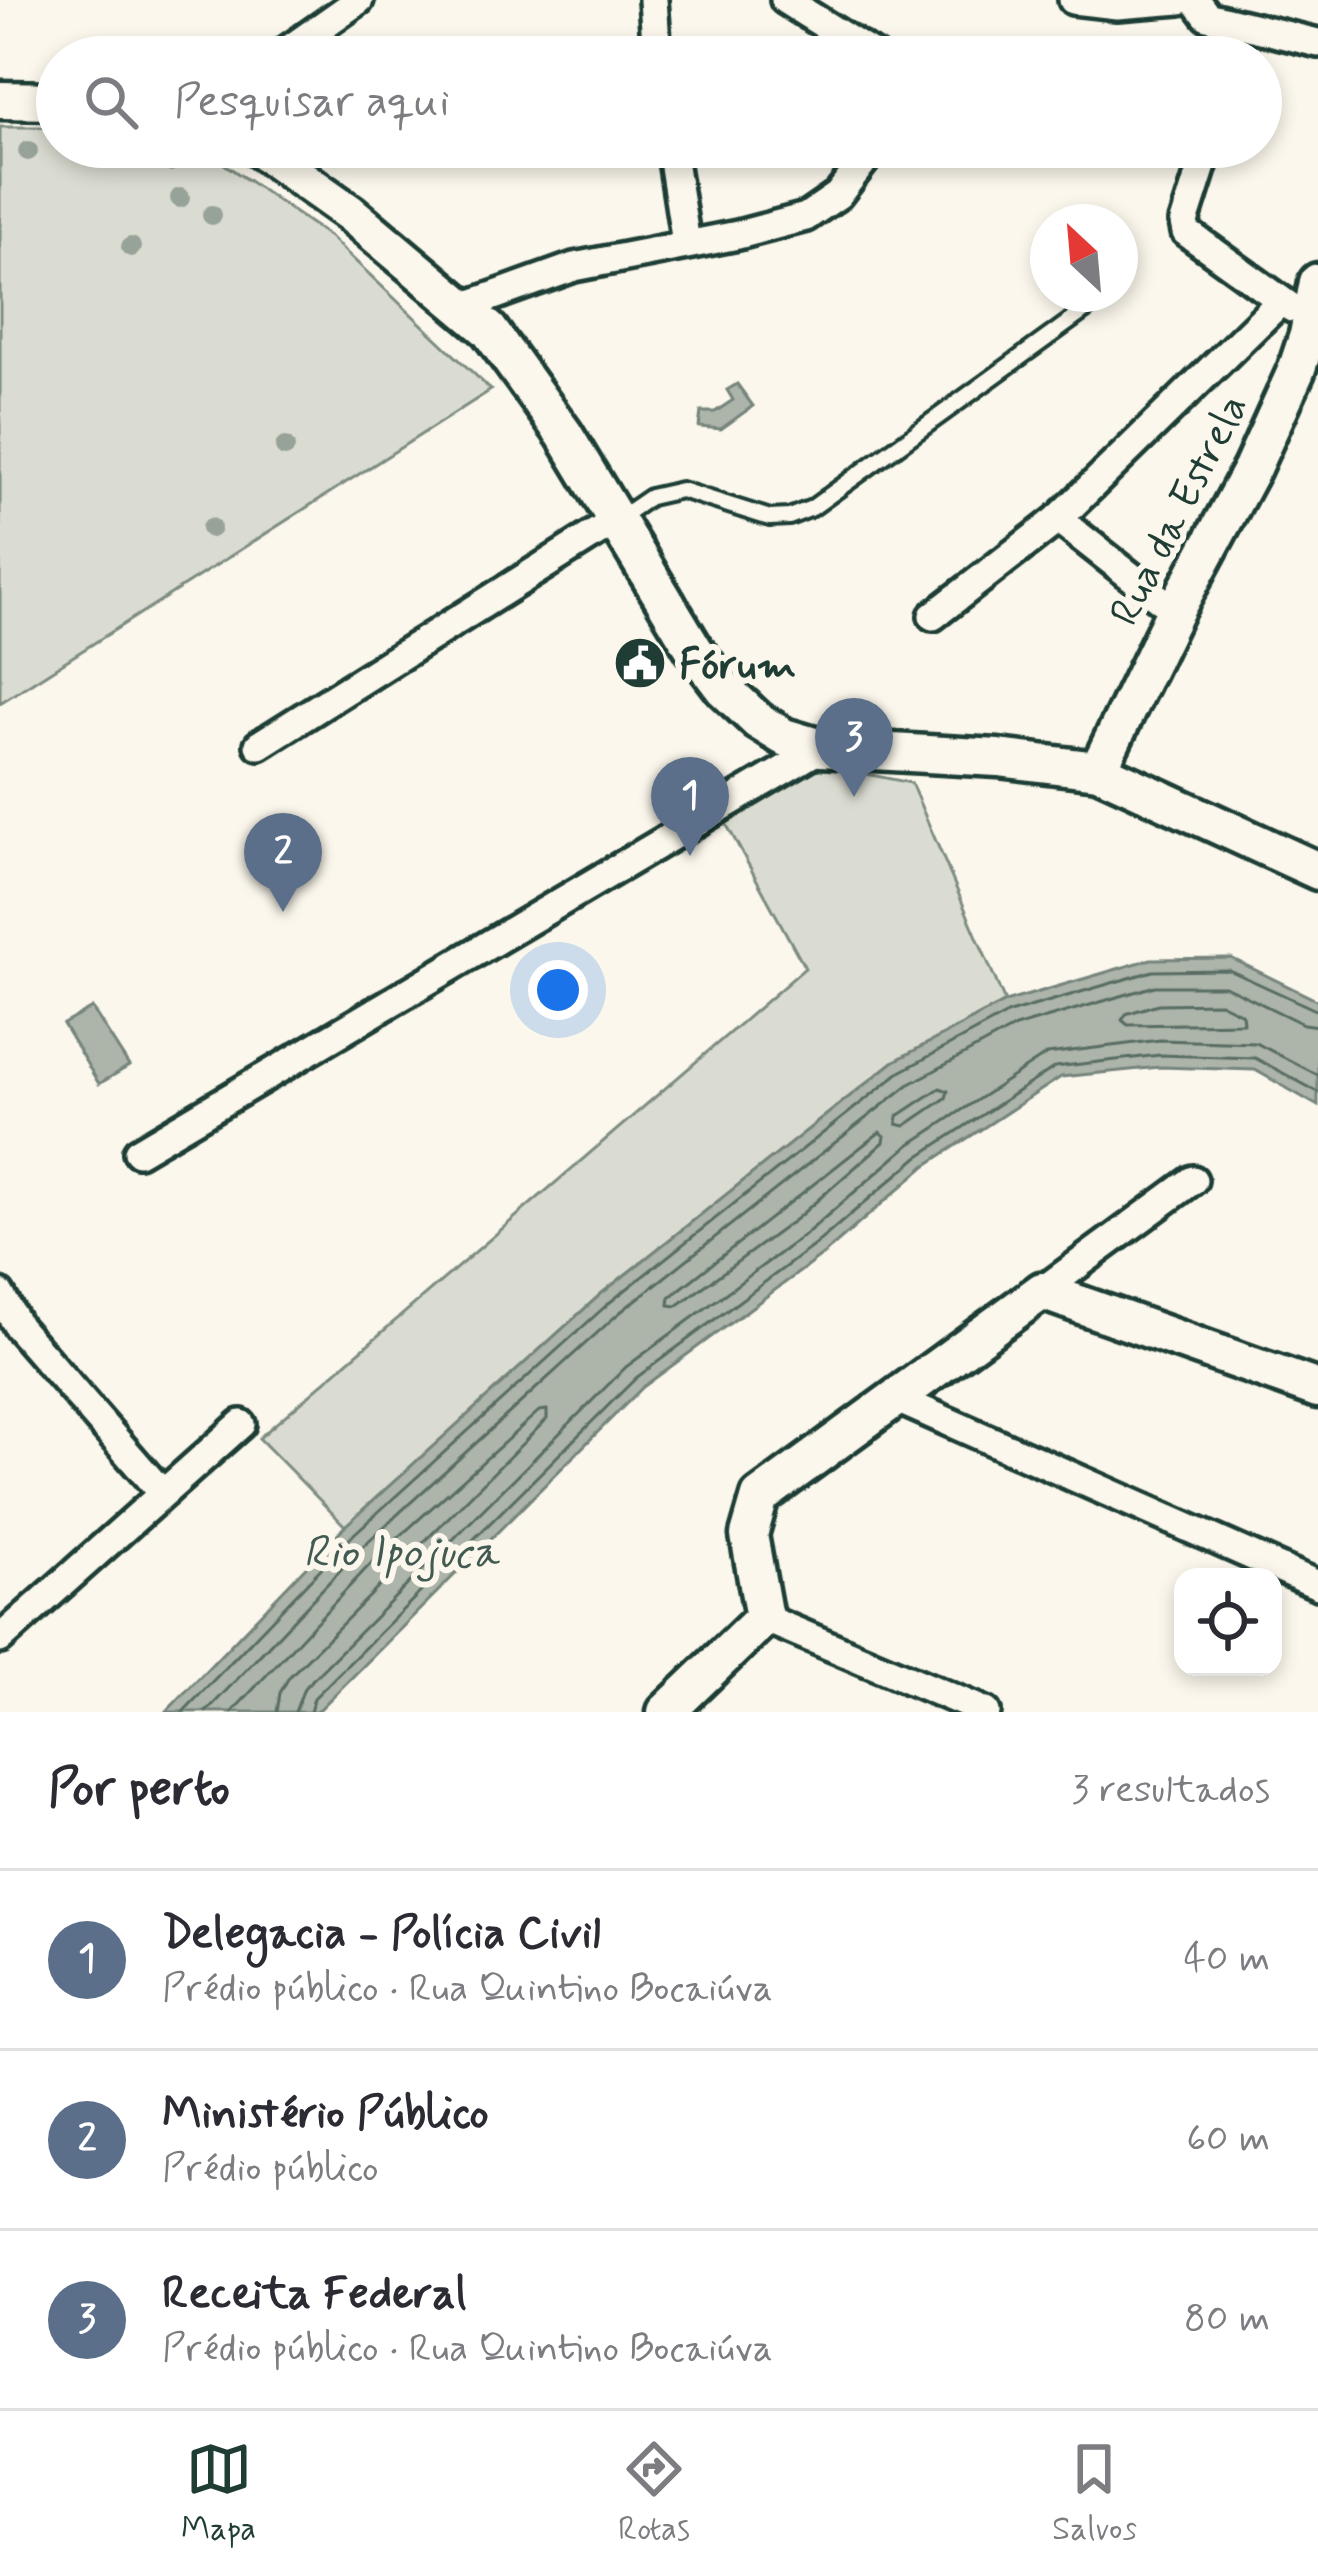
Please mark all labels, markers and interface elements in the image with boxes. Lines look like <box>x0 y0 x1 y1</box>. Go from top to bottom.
search box <box>36 36 1282 168</box>
icon: search <box>78 69 144 135</box>
text: Pesquisar aqui <box>174 73 450 132</box>
north arrow <box>1030 204 1138 312</box>
street label: Rua da Estrela <box>1098 386 1262 636</box>
public building icon: Fórum <box>612 635 668 691</box>
place label: Fórum <box>679 639 796 694</box>
pin: 3 <box>815 698 893 797</box>
pin: 1 <box>651 757 729 856</box>
pin: 2 <box>244 813 322 912</box>
your location <box>528 960 588 1020</box>
water label: Rio Ipojuca <box>303 1524 501 1583</box>
map controls <box>1174 1568 1282 1676</box>
button: locate <box>1174 1568 1282 1676</box>
text: Por perto <box>48 1757 230 1823</box>
text: 3 resultados <box>1071 1765 1270 1816</box>
text: Delegacia - Polícia Civil <box>162 1905 601 1964</box>
text: 1 <box>78 1934 96 1985</box>
text: 40 m <box>1183 1934 1270 1985</box>
text: Prédio público · Rua Quintino Bocaiúva <box>162 1964 773 2015</box>
text: Ministério Público <box>162 2085 489 2144</box>
text: 2 <box>77 2114 97 2165</box>
text: 60 m <box>1186 2114 1270 2165</box>
text: Prédio público <box>162 2144 379 2195</box>
text: Receita Federal <box>162 2265 466 2324</box>
text: 3 <box>78 2294 96 2345</box>
text: 80 m <box>1184 2294 1270 2345</box>
text: Prédio público · Rua Quintino Bocaiúva <box>162 2324 773 2375</box>
tab: Mapa <box>181 2436 256 2552</box>
tab: Rotas <box>618 2436 690 2552</box>
tab: Salvos <box>1052 2436 1137 2552</box>

